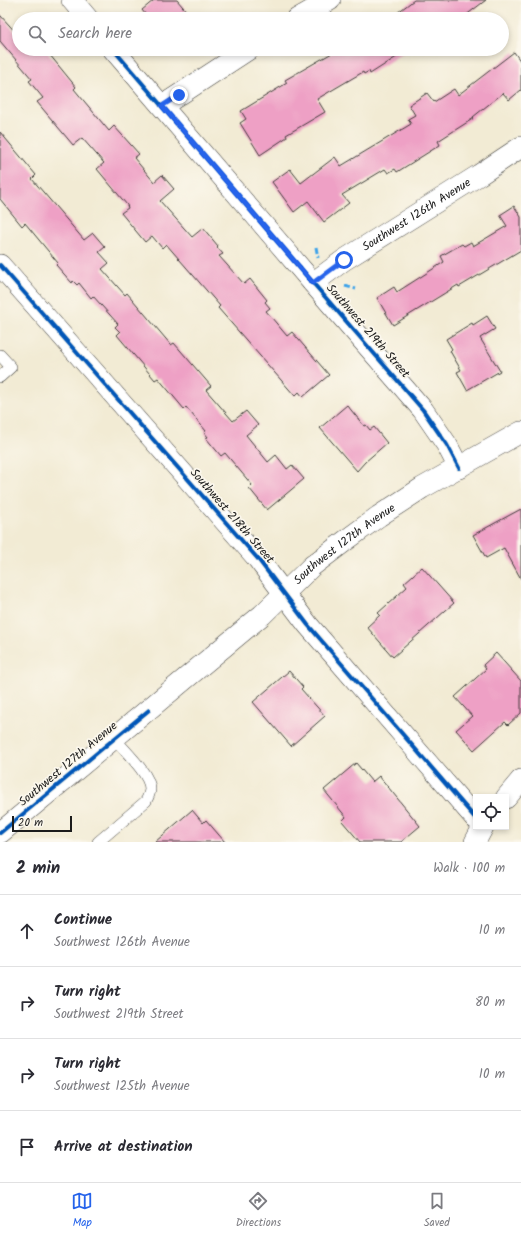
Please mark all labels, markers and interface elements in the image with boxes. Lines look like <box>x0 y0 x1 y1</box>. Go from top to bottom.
search box <box>12 12 509 56</box>
text: Search here <box>58 22 132 46</box>
icon: search <box>26 23 48 45</box>
route end <box>170 86 188 104</box>
street label: Southwest 126th Avenue <box>358 173 475 256</box>
route start <box>335 251 353 269</box>
street label: Southwest 219th Street <box>322 280 415 383</box>
street label: Southwest 218th Street <box>185 464 279 568</box>
street label: Southwest 127th Avenue <box>289 498 400 589</box>
street label: Southwest 127th Avenue <box>14 716 122 811</box>
map controls <box>473 794 509 830</box>
button: locate <box>473 794 509 830</box>
scale bar <box>12 814 72 833</box>
text: 20 m <box>18 814 43 832</box>
text: 2 min <box>16 855 60 882</box>
text: Walk · 100 m <box>433 858 505 879</box>
text: Continue <box>54 908 112 932</box>
icon: ahead <box>16 920 38 942</box>
text: 10 m <box>479 920 505 941</box>
text: Southwest 126th Avenue <box>54 932 190 953</box>
text: Turn right <box>54 980 121 1004</box>
icon: right <box>16 992 38 1014</box>
text: 80 m <box>475 992 505 1013</box>
text: Southwest 219th Street <box>54 1004 184 1025</box>
text: Turn right <box>54 1052 121 1076</box>
icon: right <box>16 1064 38 1086</box>
text: 10 m <box>479 1064 505 1085</box>
text: Southwest 125th Avenue <box>54 1076 190 1097</box>
text: Arrive at destination <box>54 1135 193 1159</box>
icon: arrive <box>16 1136 38 1158</box>
tab: Map <box>71 1190 93 1232</box>
tab: Directions <box>236 1190 281 1232</box>
tab: Saved <box>424 1190 450 1232</box>

